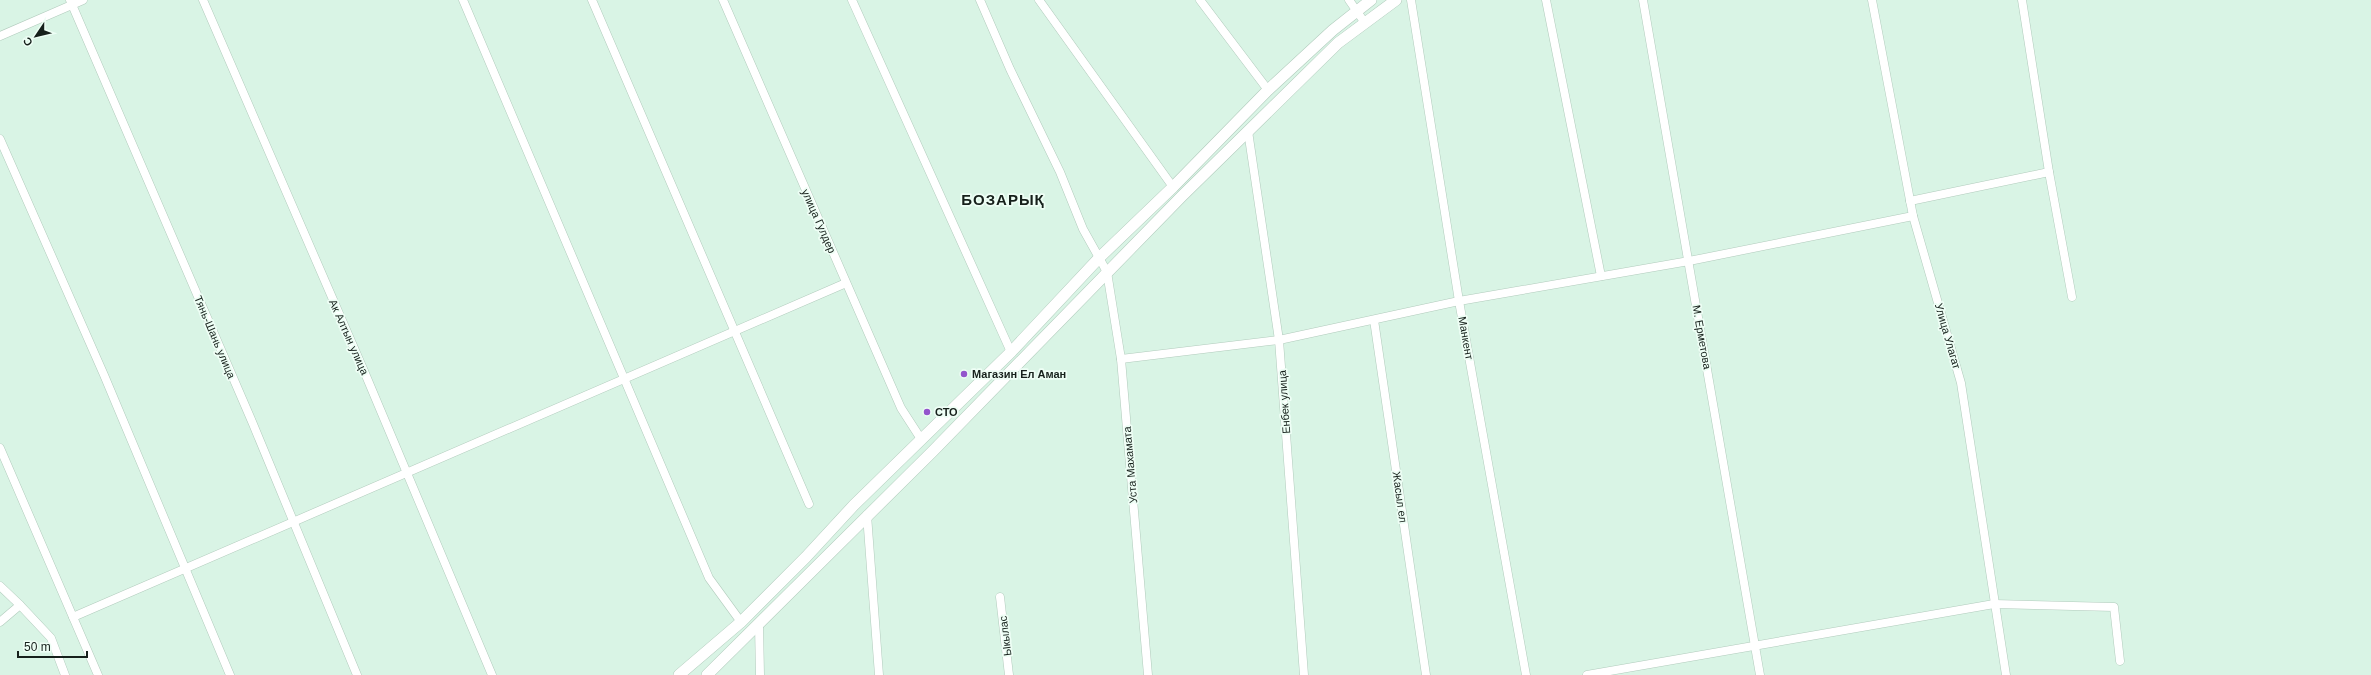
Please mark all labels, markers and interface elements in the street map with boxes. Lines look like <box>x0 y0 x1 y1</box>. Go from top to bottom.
north arrow <box>16 16 56 56</box>
text: С <box>21 35 35 48</box>
street label: улица Гулдер <box>800 187 838 255</box>
district label: БОЗАРЫҚ <box>961 191 1045 208</box>
street label: Тянь-Шань улица <box>192 294 238 381</box>
street label: Ак Алтын улица <box>327 297 371 377</box>
street label: Улица Улагат <box>1933 302 1963 370</box>
street label: М. Ерметова <box>1690 304 1714 371</box>
street label: Манкент <box>1456 315 1476 361</box>
place label: Магазин Ел Аман <box>972 368 1066 380</box>
marker: Магазин Ел Аман <box>959 369 969 379</box>
street label: Енбек улица <box>1276 369 1292 434</box>
place label: СТО <box>935 406 958 418</box>
marker: СТО <box>922 407 932 417</box>
street label: Уста Махамата <box>1121 425 1139 504</box>
street label: Жасыл ел <box>1390 471 1410 523</box>
street label: Ыкылас <box>997 615 1013 657</box>
scale bar <box>18 633 87 659</box>
text: 50 m <box>24 640 51 654</box>

